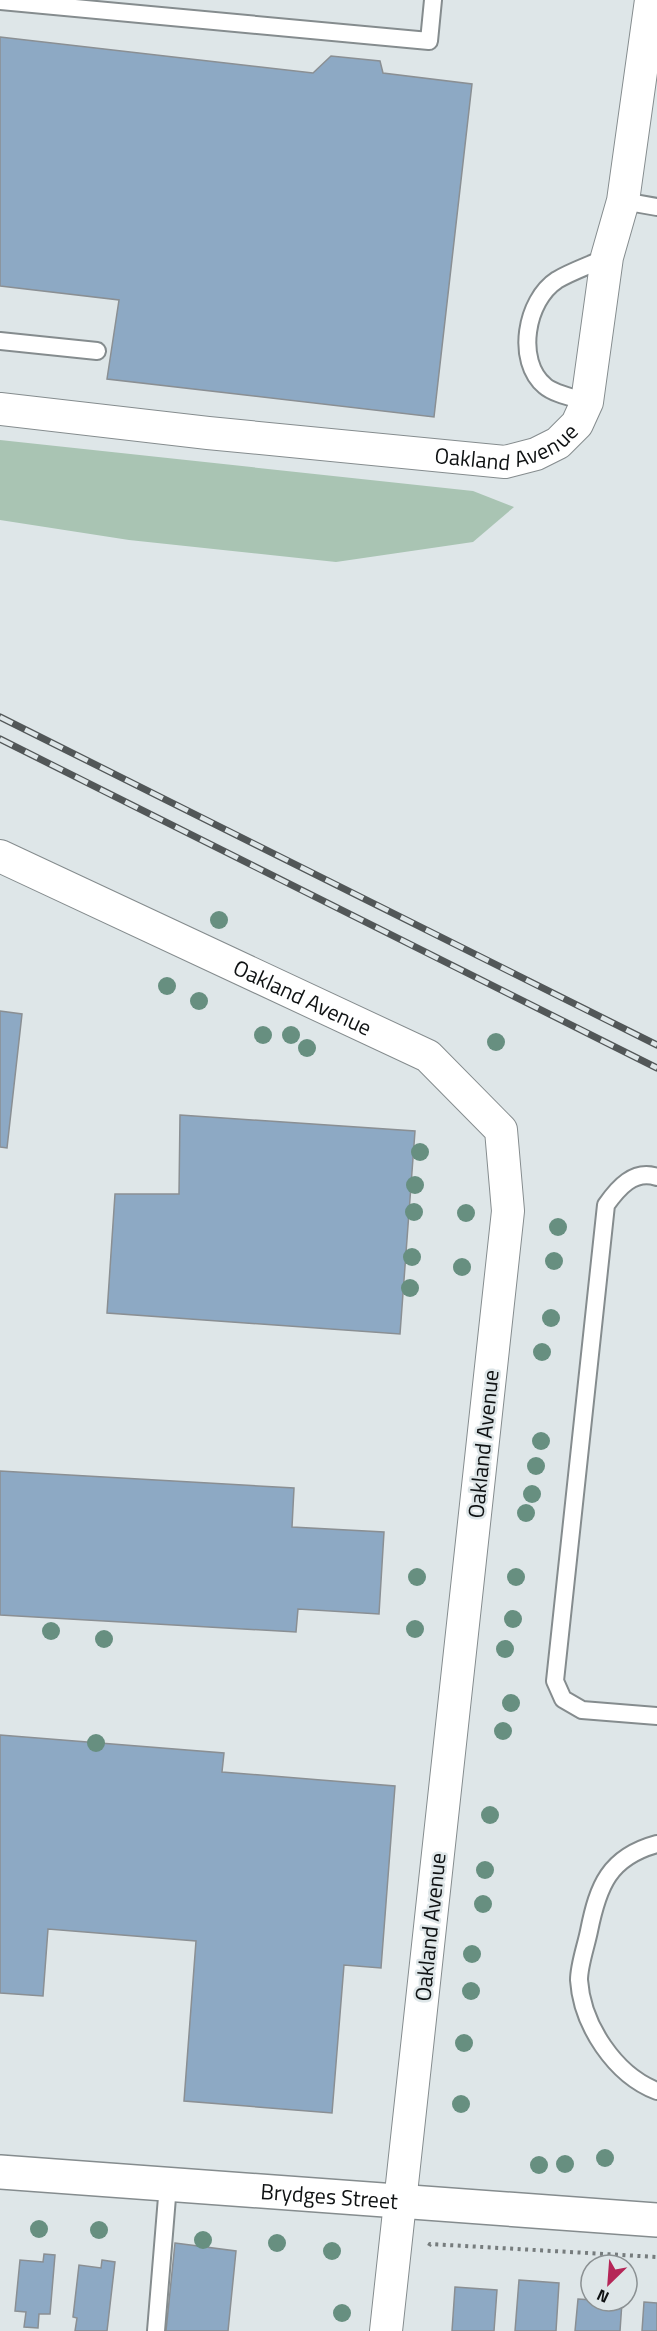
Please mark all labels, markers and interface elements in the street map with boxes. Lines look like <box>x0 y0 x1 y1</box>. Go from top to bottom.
street label: Oakland Avenue <box>433 415 586 479</box>
street label: Oakland Avenue <box>228 950 377 1044</box>
street label: Oakland Avenue <box>458 1368 508 1520</box>
street label: Oakland Avenue <box>405 1851 455 2003</box>
street label: Brydges Street <box>259 2174 399 2218</box>
north arrow <box>579 2253 639 2313</box>
text: N <box>593 2283 613 2310</box>

